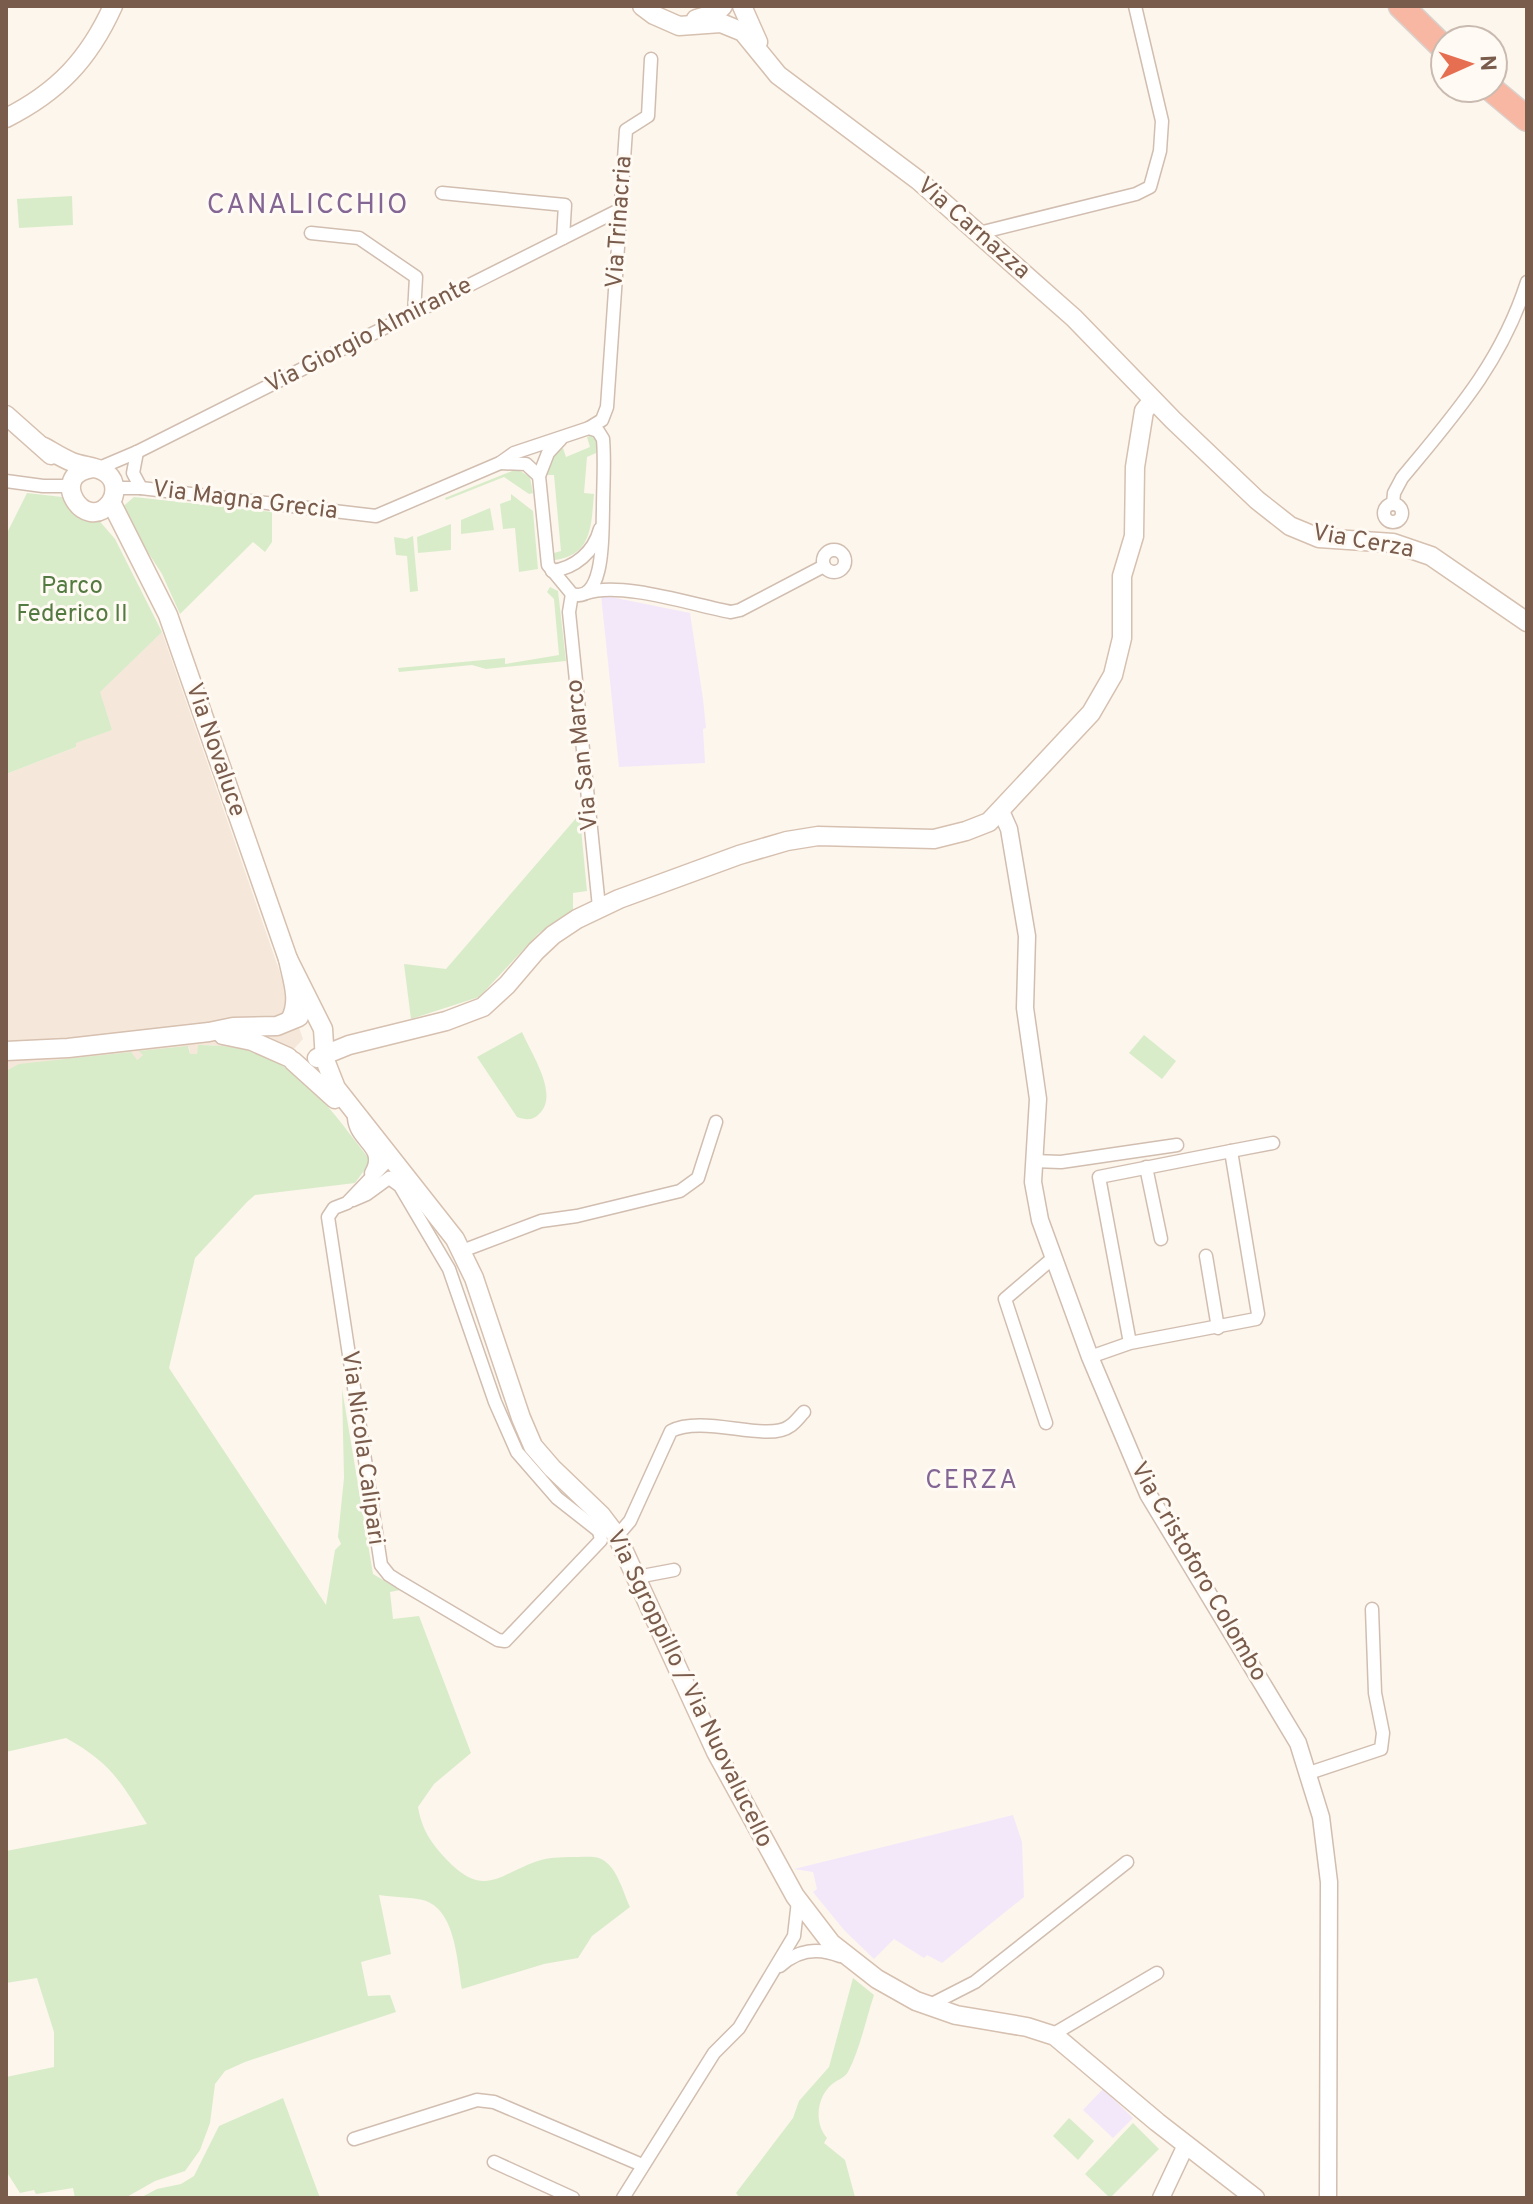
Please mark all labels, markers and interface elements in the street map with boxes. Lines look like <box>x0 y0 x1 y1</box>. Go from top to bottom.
north arrow <box>1429 24 1509 104</box>
text: N <box>1473 54 1500 72</box>
street label: Via Trinacria <box>600 155 640 289</box>
street label: Via Carnazza <box>910 171 1036 287</box>
district label: CANALICCHIO <box>207 188 409 224</box>
street label: Via Giorgio Almirante <box>261 271 477 401</box>
street label: Via Magna Grecia <box>151 475 339 527</box>
street label: Via Cerza <box>1310 518 1416 566</box>
park label: Parco Federico II <box>16 572 128 630</box>
street label: Via San Marco <box>560 678 606 832</box>
street label: Via Novaluce <box>178 679 252 821</box>
street label: Via Nicola Calipari <box>334 1349 390 1547</box>
street label: Via Cristoforo Colombo <box>1123 1457 1273 1687</box>
district label: CERZA <box>925 1465 1019 1498</box>
street label: Via Sgroppillo / Via Nuovalucello <box>599 1525 779 1853</box>

